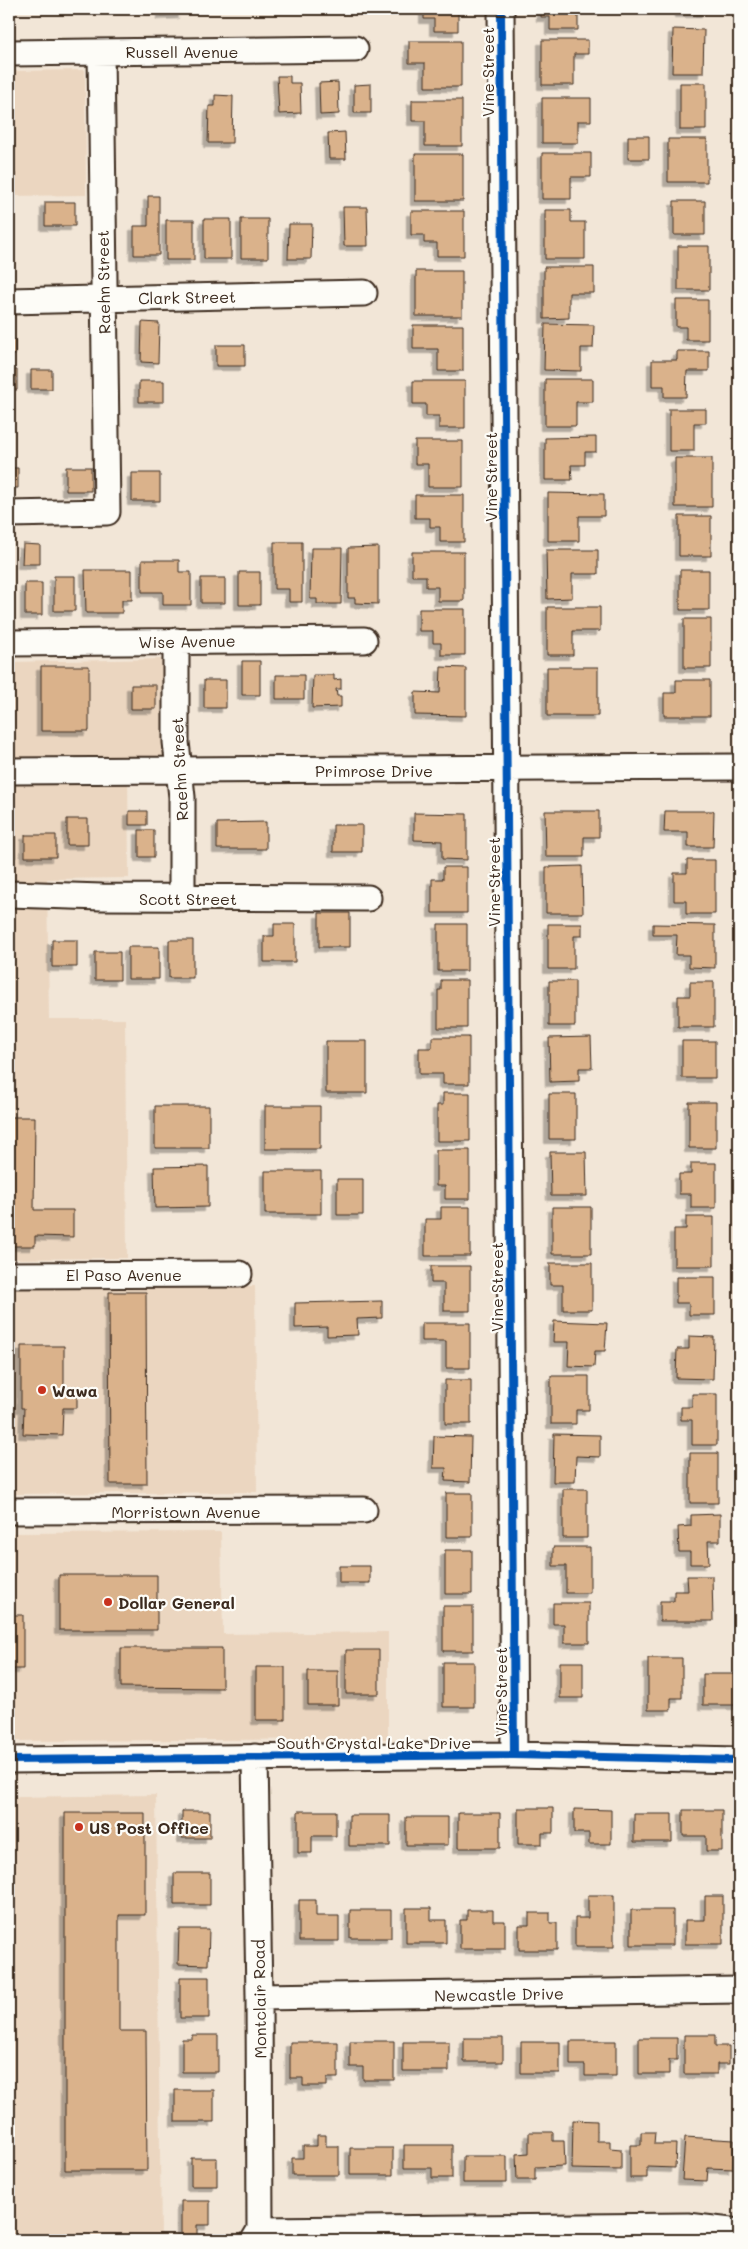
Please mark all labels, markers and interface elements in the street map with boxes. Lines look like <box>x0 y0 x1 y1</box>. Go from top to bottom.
street label: Vine Street <box>477 27 498 117</box>
street label: Russell Avenue <box>126 41 238 62</box>
street label: Raehn Street <box>92 230 114 334</box>
street label: Clark Street <box>138 286 236 308</box>
street label: Vine Street <box>480 432 501 522</box>
street label: Wise Avenue <box>138 630 236 652</box>
street label: Raehn Street <box>166 716 192 822</box>
street label: Primrose Drive <box>315 760 433 781</box>
street label: Vine Street <box>483 837 504 927</box>
street label: Scott Street <box>139 888 237 909</box>
street label: Vine Street <box>486 1242 507 1332</box>
street label: El Paso Avenue <box>66 1264 182 1285</box>
place label: Wawa <box>52 1380 98 1401</box>
marker: Wawa <box>36 1384 48 1396</box>
street label: Morristown Avenue <box>111 1501 261 1522</box>
place label: Dollar General <box>118 1592 235 1613</box>
marker: Dollar General <box>102 1596 114 1608</box>
street label: Vine Street <box>490 1647 511 1737</box>
street label: South Crystal Lake Drive <box>277 1732 471 1753</box>
place label: US Post Office <box>89 1817 209 1838</box>
marker: US Post Office <box>73 1821 85 1833</box>
street label: Montclair Road <box>247 1939 271 2059</box>
street label: Newcastle Drive <box>434 1982 564 2006</box>

